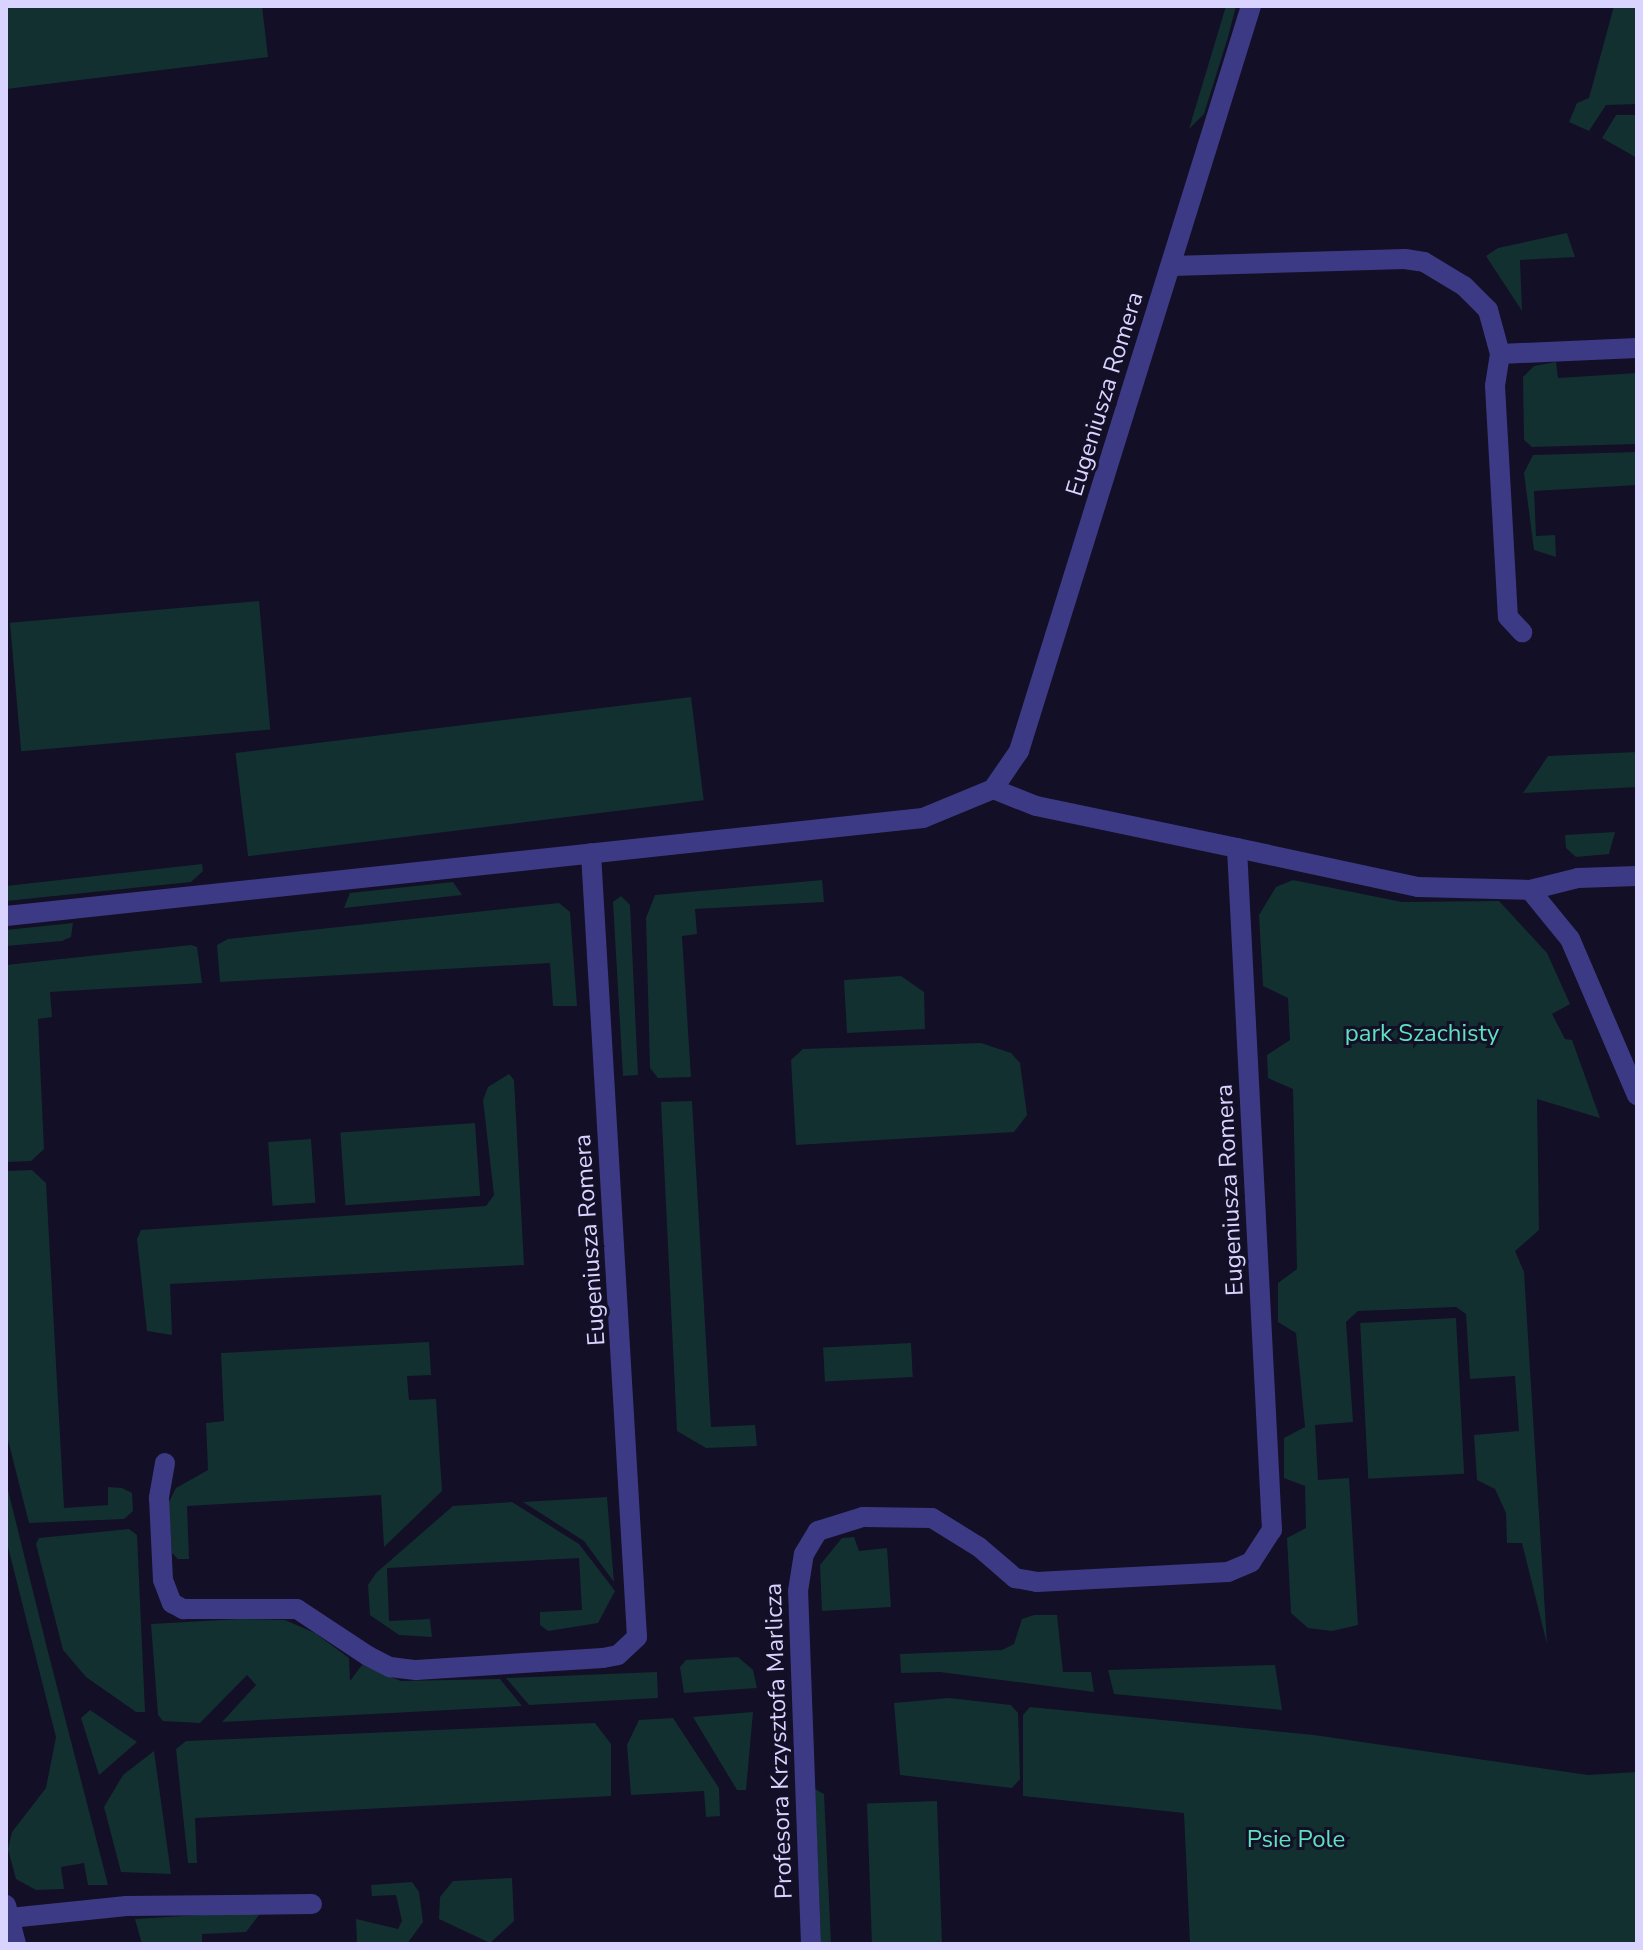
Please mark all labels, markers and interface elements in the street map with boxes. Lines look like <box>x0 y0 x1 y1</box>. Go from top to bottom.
street label: Eugeniusza Romera <box>1060 288 1150 500</box>
park label: park Szachisty <box>1345 1020 1499 1048</box>
street label: Eugeniusza Romera <box>1210 1083 1250 1297</box>
street label: Eugeniusza Romera <box>568 1133 612 1347</box>
street label: Profesora Krzysztofa Marlicza <box>759 1583 799 1899</box>
park label: Psie Pole <box>1247 1826 1345 1854</box>

